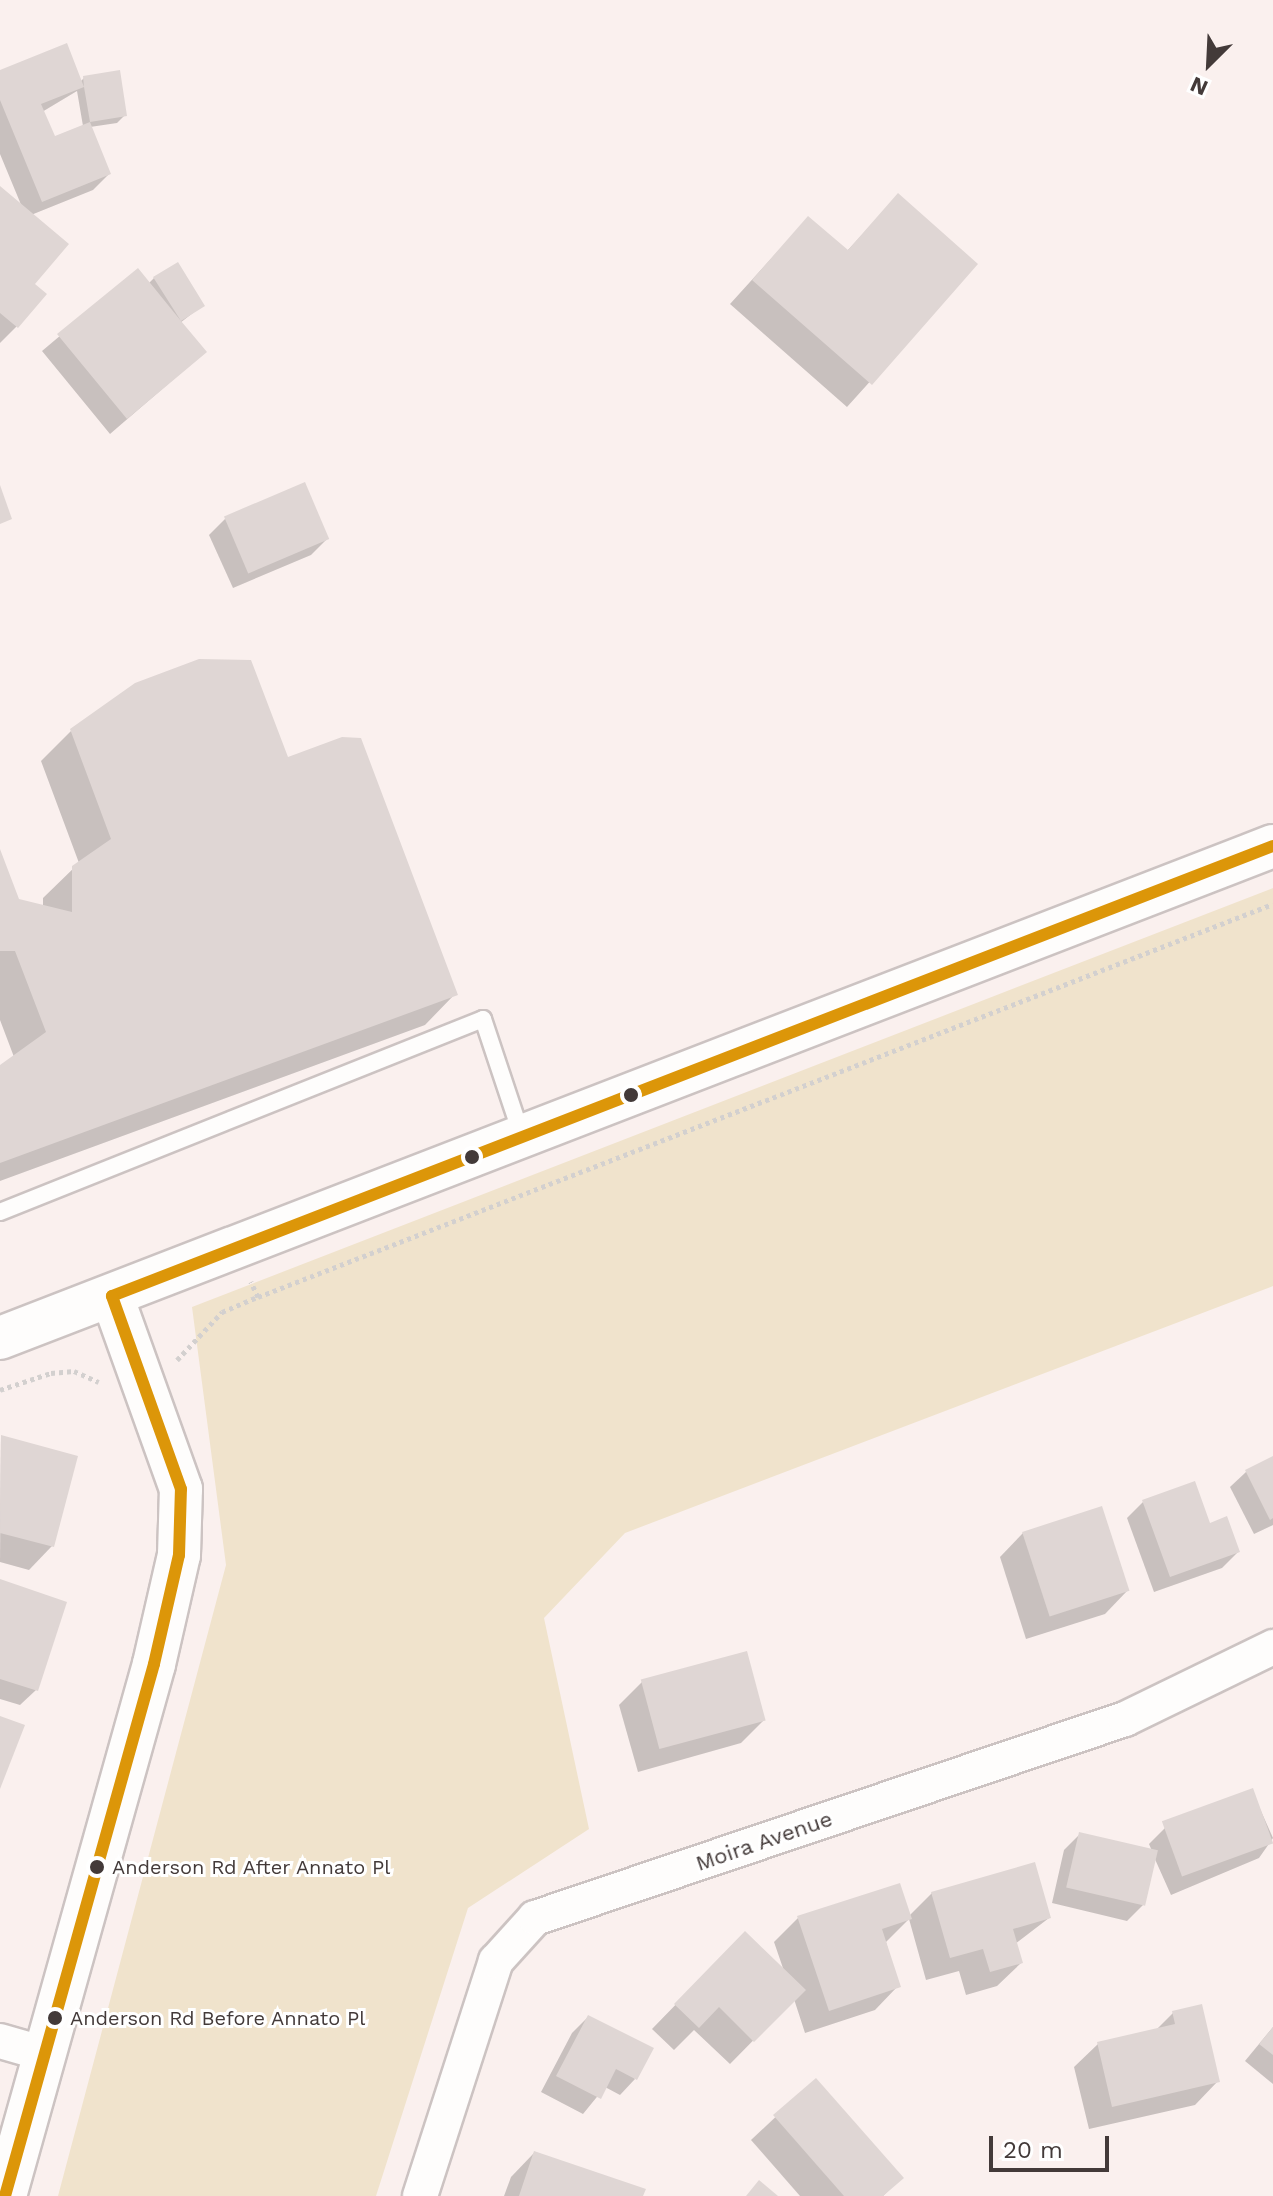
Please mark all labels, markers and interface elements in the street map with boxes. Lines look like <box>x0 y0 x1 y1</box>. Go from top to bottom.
north arrow <box>1169 24 1249 104</box>
text: N <box>1186 72 1212 101</box>
unlabelled marker <box>623 1087 639 1103</box>
unlabelled marker <box>464 1149 480 1165</box>
street label: Moira Avenue <box>692 1805 836 1877</box>
place label: Anderson Rd After Annato Pl <box>112 1855 392 1879</box>
marker: Anderson Rd After Annato Pl <box>89 1859 105 1875</box>
place label: Anderson Rd Before Annato Pl <box>70 2006 366 2030</box>
marker: Anderson Rd Before Annato Pl <box>47 2010 63 2026</box>
scale bar <box>993 2120 1113 2170</box>
text: 20 m <box>1003 2136 1063 2164</box>

